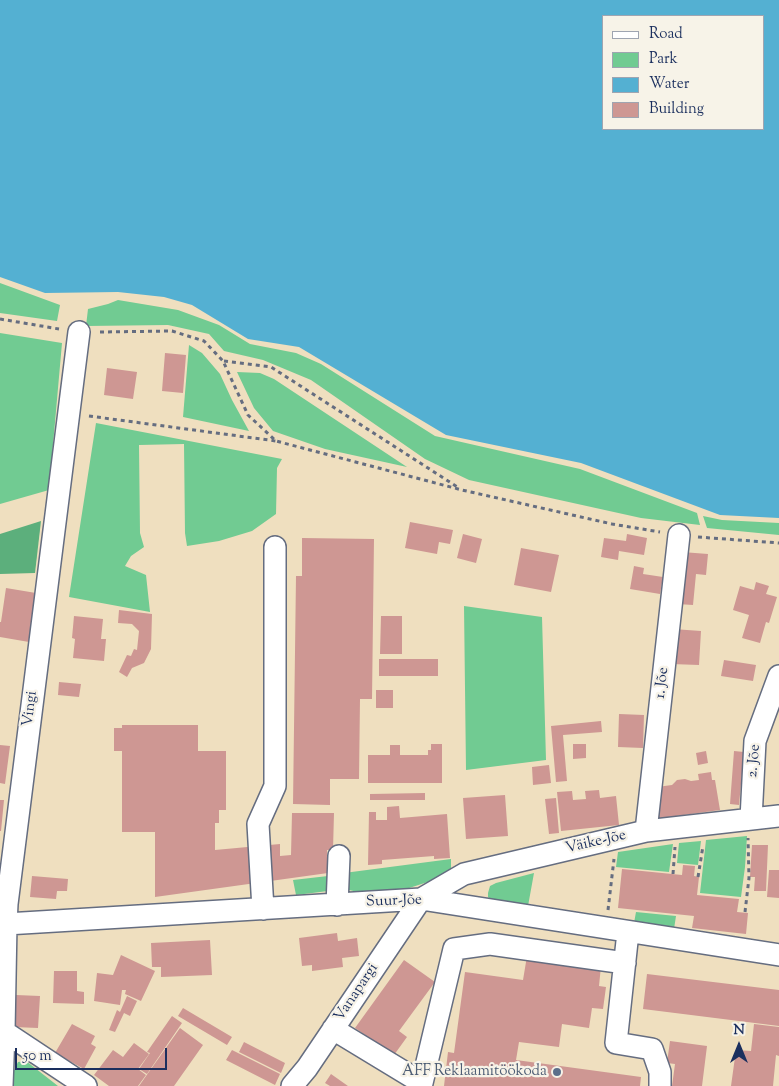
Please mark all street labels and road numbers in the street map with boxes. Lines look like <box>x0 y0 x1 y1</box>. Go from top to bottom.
street label: 1. Jõe <box>652 666 674 700</box>
street label: Vingi <box>20 690 42 728</box>
street label: 2. Jõe <box>745 744 765 778</box>
street label: Väike-Jõe <box>564 827 628 859</box>
street label: Suur-Jõe <box>366 892 422 912</box>
street label: Vanapargi <box>331 961 383 1025</box>

